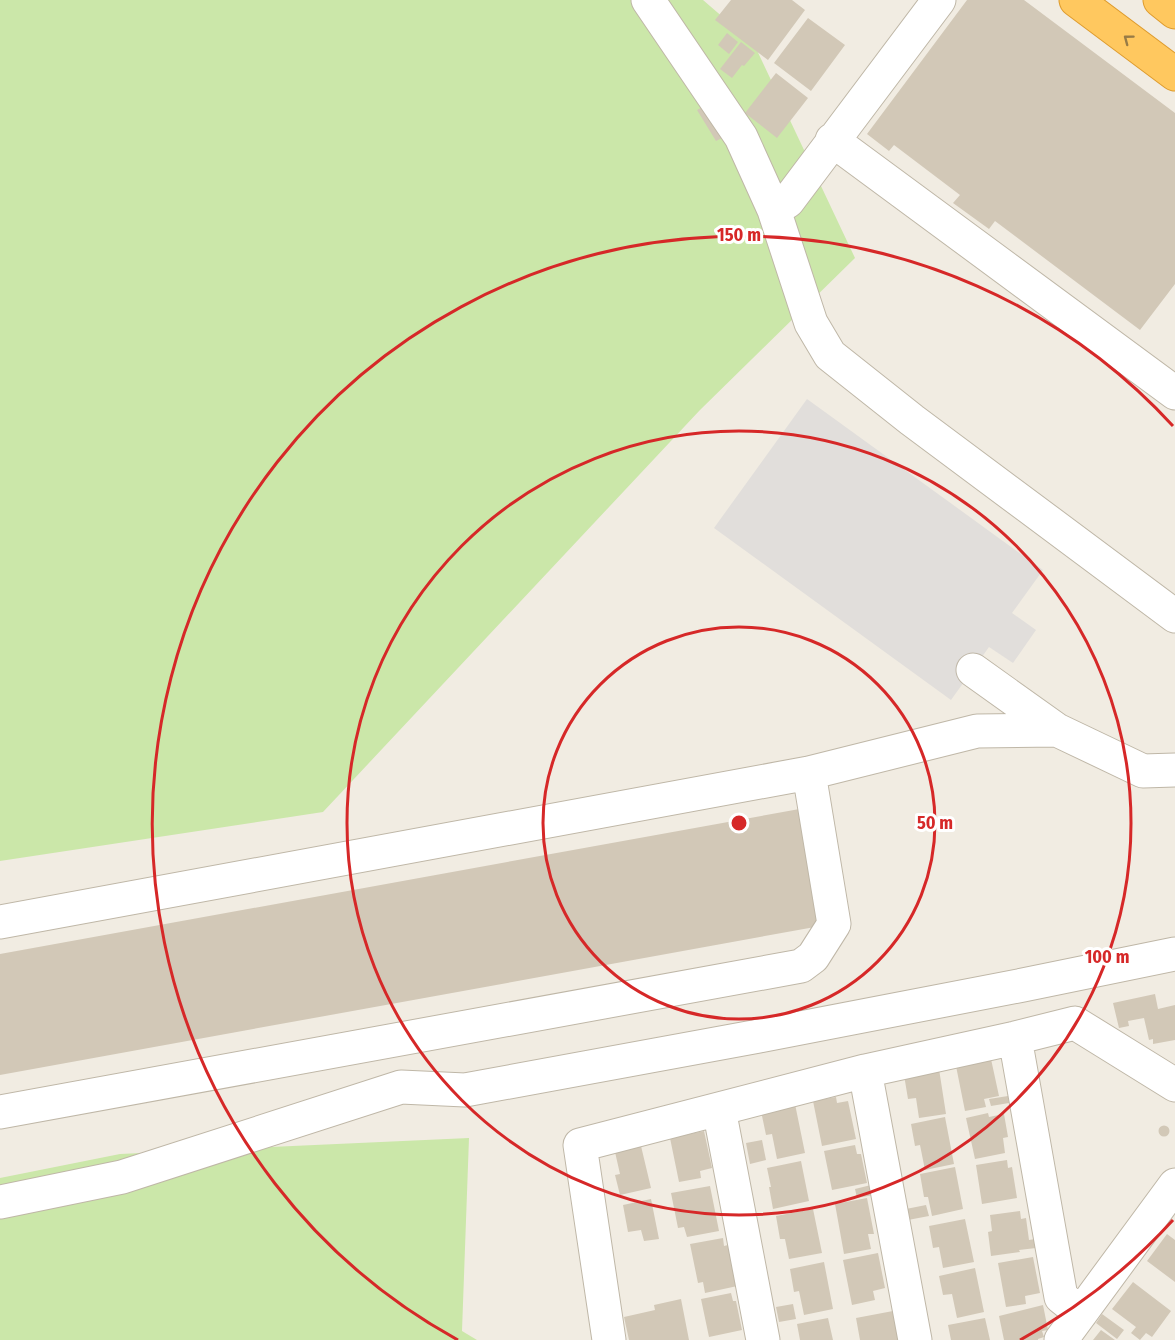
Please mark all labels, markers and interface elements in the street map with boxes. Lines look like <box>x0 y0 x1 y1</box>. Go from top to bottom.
one-way arrow <box>1124 35 1135 46</box>
text: 150 m <box>717 224 761 246</box>
text: 50 m <box>917 812 953 834</box>
centre of rings <box>729 813 749 833</box>
text: 100 m <box>1085 946 1129 968</box>

